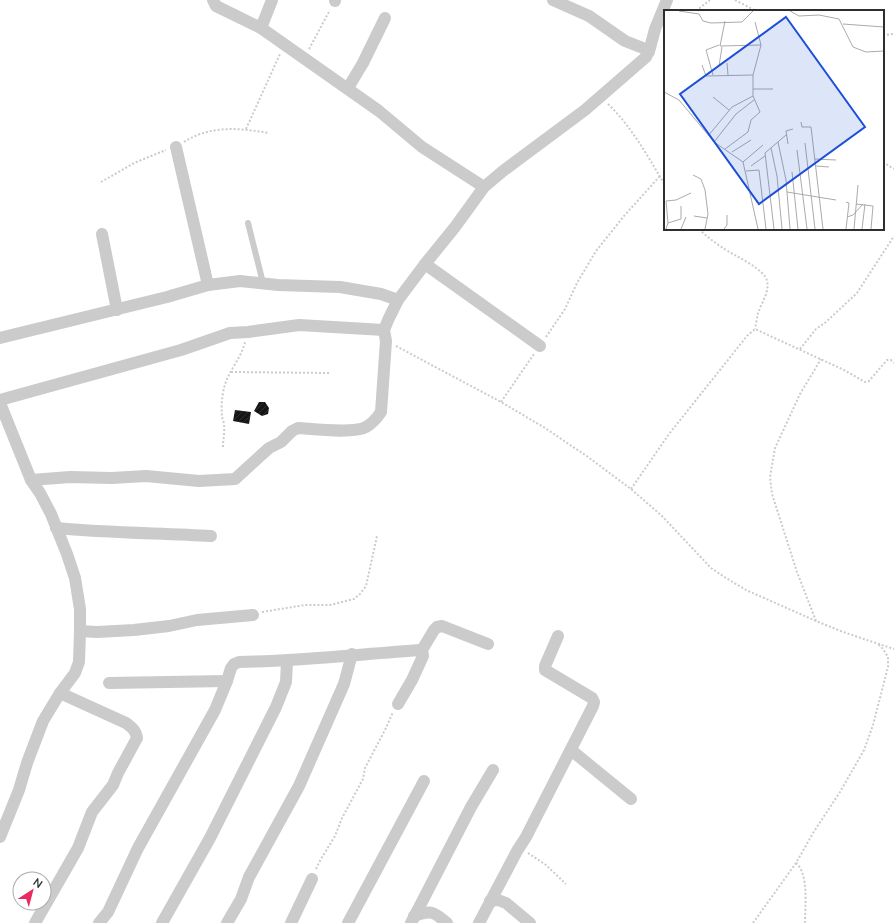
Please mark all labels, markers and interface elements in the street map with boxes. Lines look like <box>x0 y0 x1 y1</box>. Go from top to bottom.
inset map <box>664 10 884 230</box>
north arrow <box>12 871 52 911</box>
text: N <box>30 875 45 891</box>

